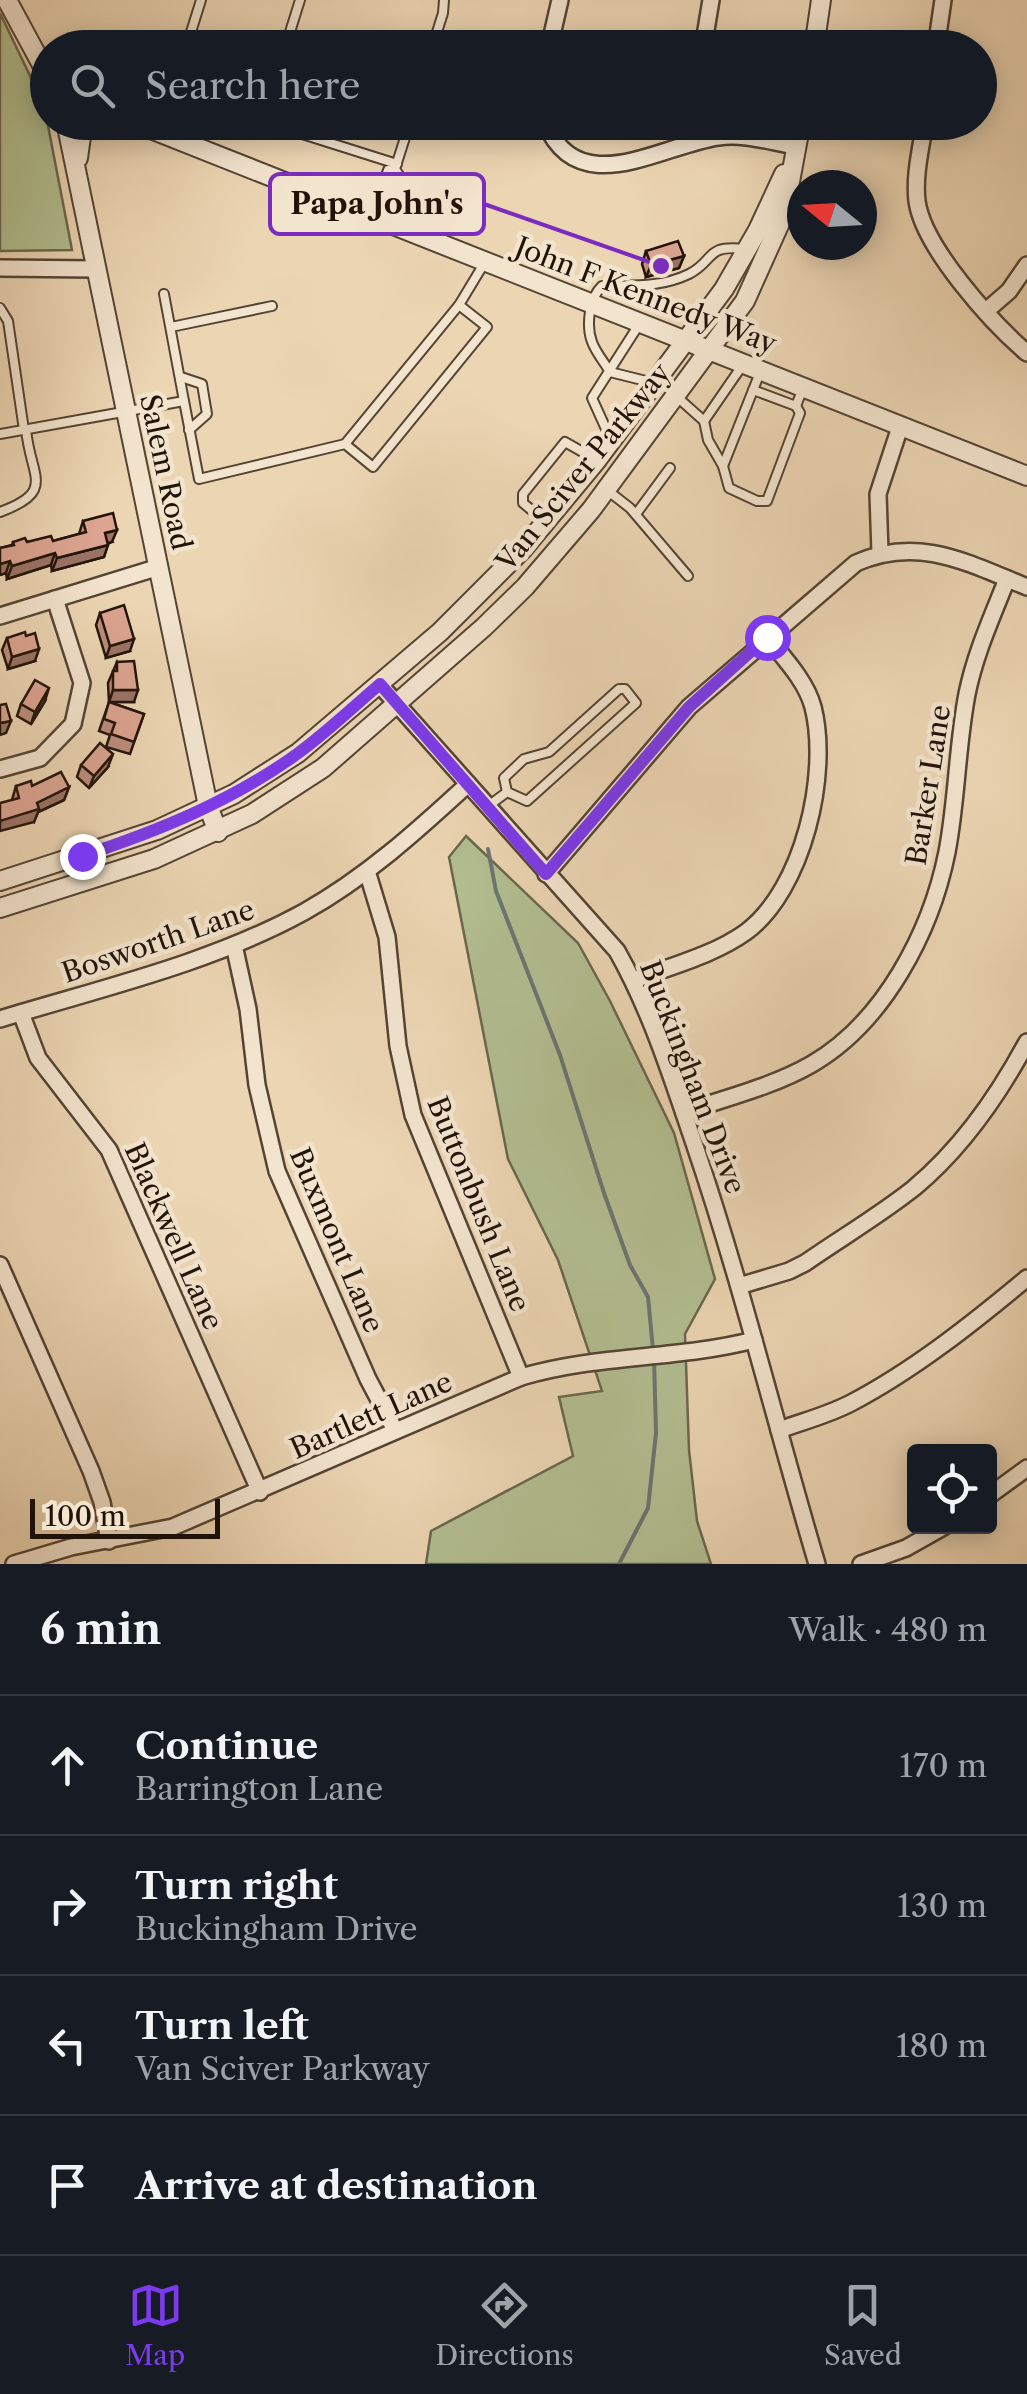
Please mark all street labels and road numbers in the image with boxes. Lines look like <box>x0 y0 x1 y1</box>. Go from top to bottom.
street label: John F Kennedy Way <box>507 228 782 361</box>
street label: Van Sciver Parkway <box>488 356 678 579</box>
street label: Salem Road <box>133 391 199 553</box>
street label: Barker Lane <box>899 702 957 868</box>
street label: Bosworth Lane <box>57 892 259 990</box>
street label: Buckingham Drive <box>633 956 753 1198</box>
street label: Buttonbush Lane <box>420 1091 538 1317</box>
street label: Blackwell Lane <box>118 1137 230 1335</box>
street label: Buxmont Lane <box>283 1142 391 1338</box>
street label: Bartlett Lane <box>285 1364 457 1466</box>

